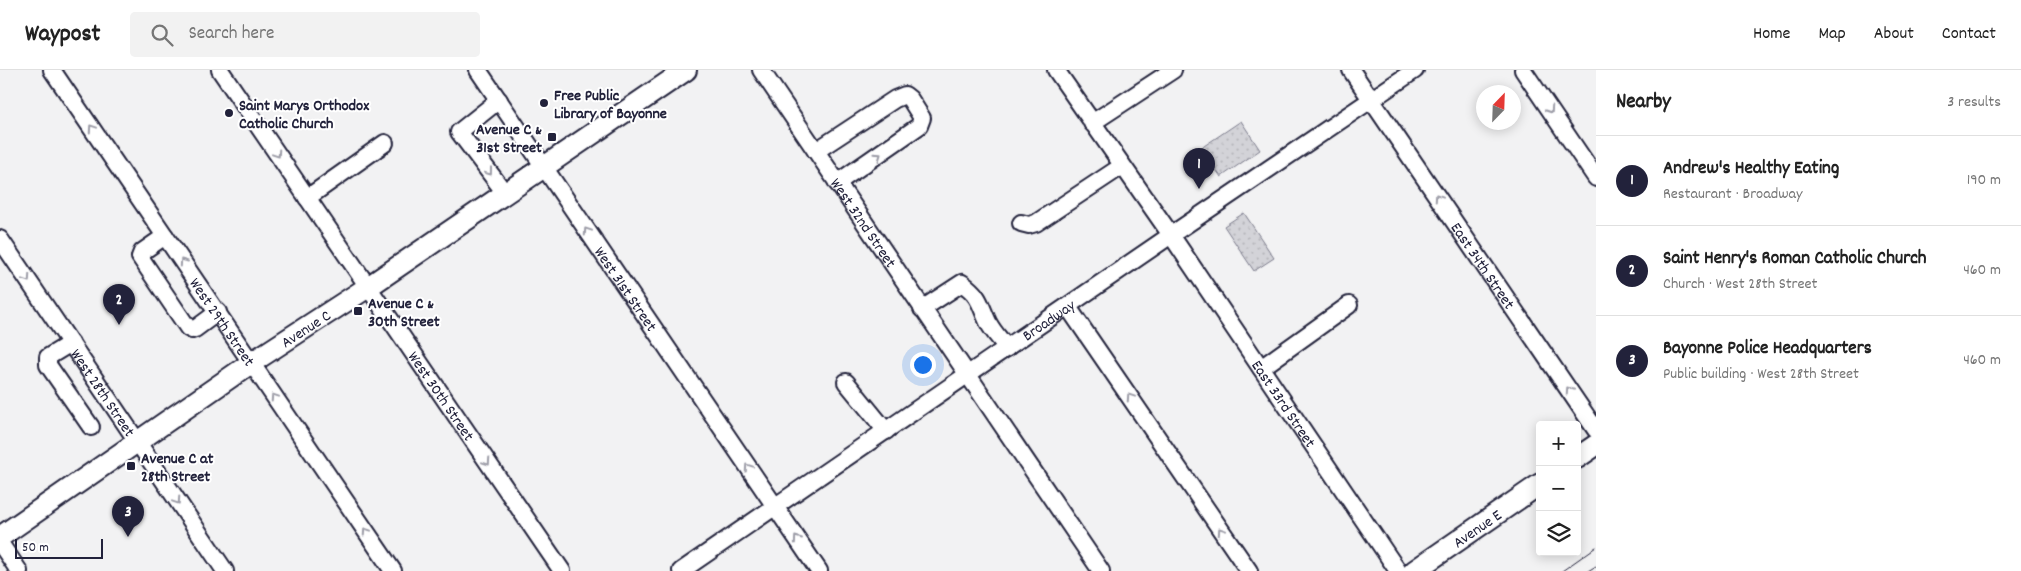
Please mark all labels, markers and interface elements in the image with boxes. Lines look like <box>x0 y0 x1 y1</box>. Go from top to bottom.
search box <box>130 12 480 57</box>
text: Waypost <box>25 18 100 52</box>
icon: search <box>148 21 176 49</box>
text: Search here <box>188 21 274 48</box>
text: Home <box>1753 22 1790 47</box>
text: Map <box>1818 22 1846 47</box>
text: About <box>1874 22 1914 47</box>
text: Contact <box>1942 22 1996 47</box>
place label: Free Public Library of Bayonne <box>554 85 667 126</box>
north arrow <box>1476 85 1521 130</box>
text: Nearby <box>1616 88 1671 118</box>
text: 3 results <box>1947 91 2001 114</box>
place label: Saint Marys Orthodox Catholic Church <box>239 95 369 136</box>
marker: Free Public Library of Bayonne <box>538 97 550 109</box>
one-way arrow <box>1544 105 1553 114</box>
marker: Saint Marys Orthodox Catholic Church <box>223 107 235 119</box>
place label: Avenue C & 31st Street <box>476 119 542 160</box>
one-way arrow <box>89 124 98 133</box>
marker: Avenue C & 31st Street <box>546 131 558 143</box>
one-way arrow <box>271 148 280 157</box>
pin: 1 <box>1183 148 1215 189</box>
one-way arrow <box>872 153 882 162</box>
text: Andrew's Healthy Eating <box>1663 156 1839 183</box>
one-way arrow <box>483 166 492 176</box>
text: 1 <box>1630 169 1634 192</box>
text: 190 m <box>1967 169 2001 192</box>
street label: West 32nd Street <box>823 174 901 273</box>
text: Restaurant · Broadway <box>1663 183 1803 206</box>
one-way arrow <box>1435 194 1444 203</box>
street label: East 34th Street <box>1444 218 1520 315</box>
one-way arrow <box>584 228 593 237</box>
street label: West 31st Street <box>587 242 662 337</box>
text: Saint Henry's Roman Catholic Church <box>1663 246 1927 273</box>
one-way arrow <box>180 258 189 268</box>
text: 2 <box>1629 259 1636 282</box>
text: 460 m <box>1963 259 2001 282</box>
one-way arrow <box>21 273 30 283</box>
text: Church · West 28th Street <box>1663 273 1818 296</box>
street label: West 29th Street <box>183 274 259 372</box>
pin: 2 <box>103 284 135 325</box>
place label: Avenue C & 30th Street <box>368 293 440 334</box>
street label: Broadway <box>1018 295 1081 348</box>
street label: Avenue C <box>277 305 336 355</box>
marker: Avenue C & 30th Street <box>352 305 364 317</box>
text: Bayonne Police Headquarters <box>1663 336 1872 363</box>
street label: West 28th Street <box>64 345 140 442</box>
street label: West 30th Street <box>401 347 479 446</box>
text: 3 <box>1628 349 1636 372</box>
text: 460 m <box>1963 349 2001 372</box>
your location <box>910 352 936 378</box>
street label: East 33rd Street <box>1245 356 1320 453</box>
text: Public building · West 28th Street <box>1663 363 1859 386</box>
one-way arrow <box>1566 386 1575 395</box>
one-way arrow <box>271 393 280 402</box>
one-way arrow <box>1127 393 1136 402</box>
map controls <box>1536 421 1581 556</box>
button: + <box>1536 421 1581 466</box>
place label: Avenue C at 28th Street <box>141 448 214 489</box>
one-way arrow <box>481 456 490 465</box>
marker: Avenue C at 28th Street <box>125 460 137 472</box>
one-way arrow <box>744 463 754 472</box>
button: − <box>1536 466 1581 511</box>
one-way arrow <box>171 495 181 504</box>
pin: 3 <box>112 496 144 537</box>
street label: Avenue E <box>1449 504 1508 555</box>
button: layers <box>1536 511 1581 556</box>
one-way arrow <box>363 527 372 537</box>
one-way arrow <box>1218 527 1227 537</box>
one-way arrow <box>794 535 803 545</box>
scale bar <box>15 536 102 559</box>
text: 50 m <box>22 538 49 558</box>

